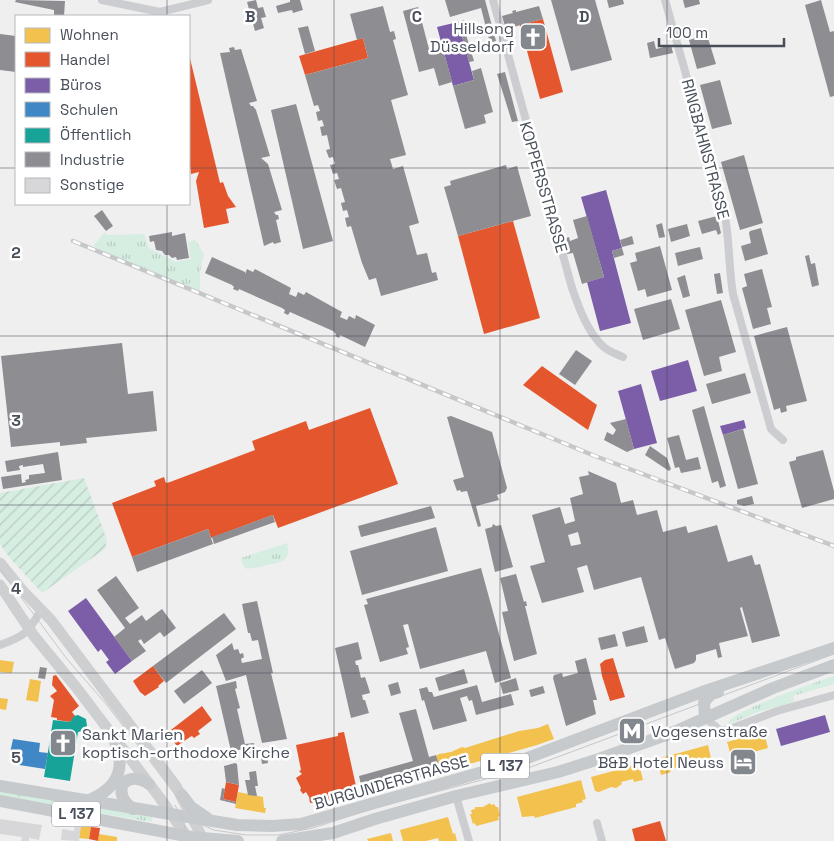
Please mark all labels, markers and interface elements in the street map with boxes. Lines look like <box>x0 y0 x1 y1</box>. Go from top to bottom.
text: B <box>245 6 255 27</box>
text: C <box>412 6 422 27</box>
text: D <box>579 6 589 27</box>
legend <box>15 15 190 205</box>
scale bar <box>659 15 784 47</box>
place label: Hillsong Düsseldorf <box>430 18 514 57</box>
church icon: Hillsong Düsseldorf <box>518 22 548 52</box>
text: 100 m <box>666 23 708 42</box>
text: Wohnen <box>60 25 119 44</box>
text: Handel <box>60 50 110 69</box>
text: Büros <box>60 75 102 94</box>
street label: RINGBAHNSTRASSE <box>677 77 734 222</box>
text: Schulen <box>60 100 118 119</box>
street label: KOPPERSSTRASSE <box>515 119 572 255</box>
text: Öffentlich <box>60 125 131 144</box>
text: Industrie <box>60 150 125 169</box>
text: Sonstige <box>60 175 125 194</box>
text: 2 <box>11 242 21 263</box>
text: 3 <box>11 410 21 431</box>
text: 4 <box>11 578 21 599</box>
metro station icon: Vogesenstraße <box>617 716 647 746</box>
place label: Vogesenstraße <box>651 721 768 742</box>
place label: Sankt Marien koptisch-orthodoxe Kirche <box>82 724 290 763</box>
church icon: Sankt Marien koptisch-orthodoxe Kirche <box>48 728 78 758</box>
text: 5 <box>11 747 21 768</box>
hotel icon: B&B Hotel Neuss <box>728 747 758 777</box>
street label: BURGUNDERSTRASSE <box>311 750 471 815</box>
place label: B&B Hotel Neuss <box>598 752 724 773</box>
road number: L 137 <box>481 754 529 778</box>
road number: L 137 <box>52 802 100 826</box>

